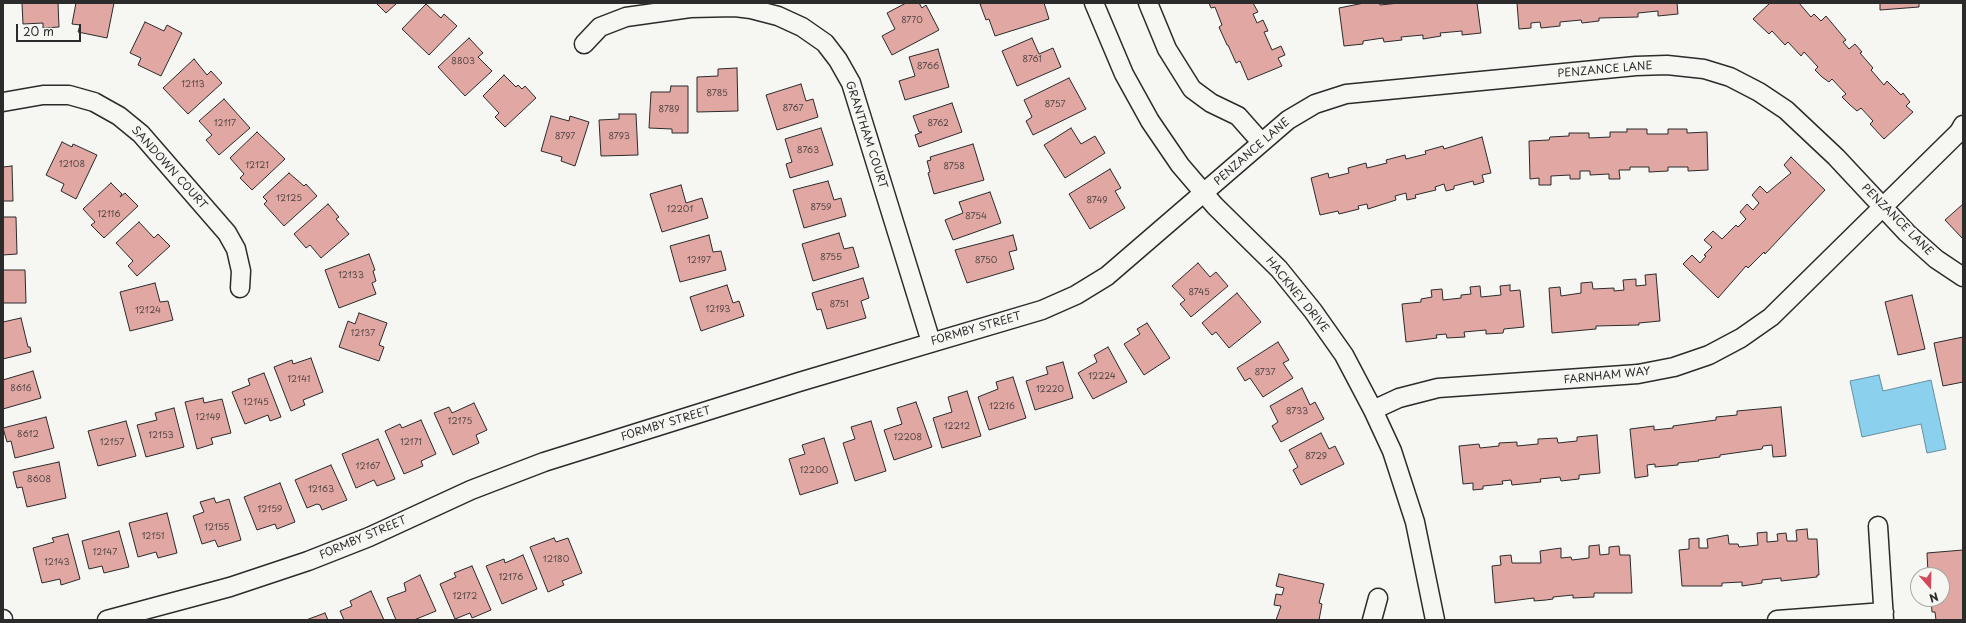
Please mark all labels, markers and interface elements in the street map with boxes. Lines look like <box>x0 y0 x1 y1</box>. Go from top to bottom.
scale bar <box>18 16 83 42</box>
house number: 8770 <box>901 16 923 26</box>
text: 20 m <box>23 22 54 40</box>
house number: 8761 <box>1022 55 1042 65</box>
house number: 8803 <box>451 57 475 67</box>
street label: PENZANCE LANE <box>1557 59 1653 81</box>
house number: 8766 <box>917 62 939 72</box>
street label: GRANTHAM COURT <box>842 79 890 191</box>
house number: 12113 <box>181 80 205 90</box>
house number: 8785 <box>706 89 728 99</box>
house number: 8757 <box>1045 100 1065 110</box>
house number: 8767 <box>783 104 803 114</box>
house number: 8789 <box>658 105 680 115</box>
street label: PENZANCE LANE <box>1212 116 1292 188</box>
house number: 12117 <box>214 119 236 129</box>
house number: 8762 <box>927 119 949 129</box>
street label: SANDOWN COURT <box>128 124 210 212</box>
house number: 8797 <box>555 132 575 142</box>
house number: 8793 <box>608 132 630 142</box>
house number: 8763 <box>797 146 819 156</box>
house number: 12108 <box>59 160 85 170</box>
house number: 12121 <box>245 161 269 171</box>
house number: 8758 <box>943 162 965 172</box>
street label: PENZANCE LANE <box>1859 182 1935 258</box>
house number: 12125 <box>276 194 302 204</box>
house number: 8749 <box>1086 196 1108 206</box>
house number: 8759 <box>810 203 832 213</box>
house number: 12201 <box>667 205 693 215</box>
house number: 12116 <box>97 210 121 220</box>
house number: 8754 <box>965 212 987 222</box>
house number: 8755 <box>820 253 842 263</box>
street label: HACKNEY DRIVE <box>1263 255 1331 335</box>
house number: 12197 <box>687 256 711 266</box>
house number: 8750 <box>975 256 997 266</box>
house number: 12133 <box>338 271 364 281</box>
house number: 8745 <box>1188 288 1210 298</box>
house number: 8751 <box>829 300 849 310</box>
house number: 12193 <box>706 305 730 315</box>
house number: 12124 <box>135 306 161 316</box>
street label: FORMBY STREET <box>929 310 1023 348</box>
house number: 12137 <box>351 329 375 339</box>
street label: FARNHAM WAY <box>1563 365 1651 387</box>
house number: 8737 <box>1254 368 1276 378</box>
house number: 12224 <box>1088 372 1116 382</box>
house number: 12141 <box>288 375 310 385</box>
house number: 8616 <box>10 384 32 394</box>
house number: 12220 <box>1036 385 1064 395</box>
house number: 12145 <box>243 398 269 408</box>
house number: 12216 <box>989 402 1015 412</box>
street label: FORMBY STREET <box>619 404 713 444</box>
house number: 8733 <box>1286 407 1308 417</box>
house number: 12149 <box>196 413 220 423</box>
house number: 12175 <box>448 417 472 427</box>
house number: 12212 <box>944 422 970 432</box>
house number: 8612 <box>17 430 39 440</box>
house number: 12153 <box>148 431 174 441</box>
house number: 12208 <box>894 433 922 443</box>
house number: 12157 <box>100 438 124 448</box>
house number: 12171 <box>400 438 422 448</box>
house number: 8729 <box>1305 452 1327 462</box>
house number: 12167 <box>356 462 380 472</box>
house number: 12200 <box>800 466 828 476</box>
house number: 8608 <box>27 475 51 485</box>
house number: 12163 <box>308 485 334 495</box>
house number: 12159 <box>258 505 282 515</box>
street label: FORMBY STREET <box>317 514 409 562</box>
house number: 12155 <box>204 523 230 533</box>
house number: 12151 <box>142 532 164 542</box>
house number: 12147 <box>93 548 117 558</box>
house number: 12180 <box>543 555 569 565</box>
house number: 12143 <box>44 558 70 568</box>
north arrow <box>1910 567 1950 607</box>
house number: 12176 <box>499 573 523 583</box>
text: N <box>1927 588 1941 607</box>
house number: 12172 <box>453 592 477 602</box>

